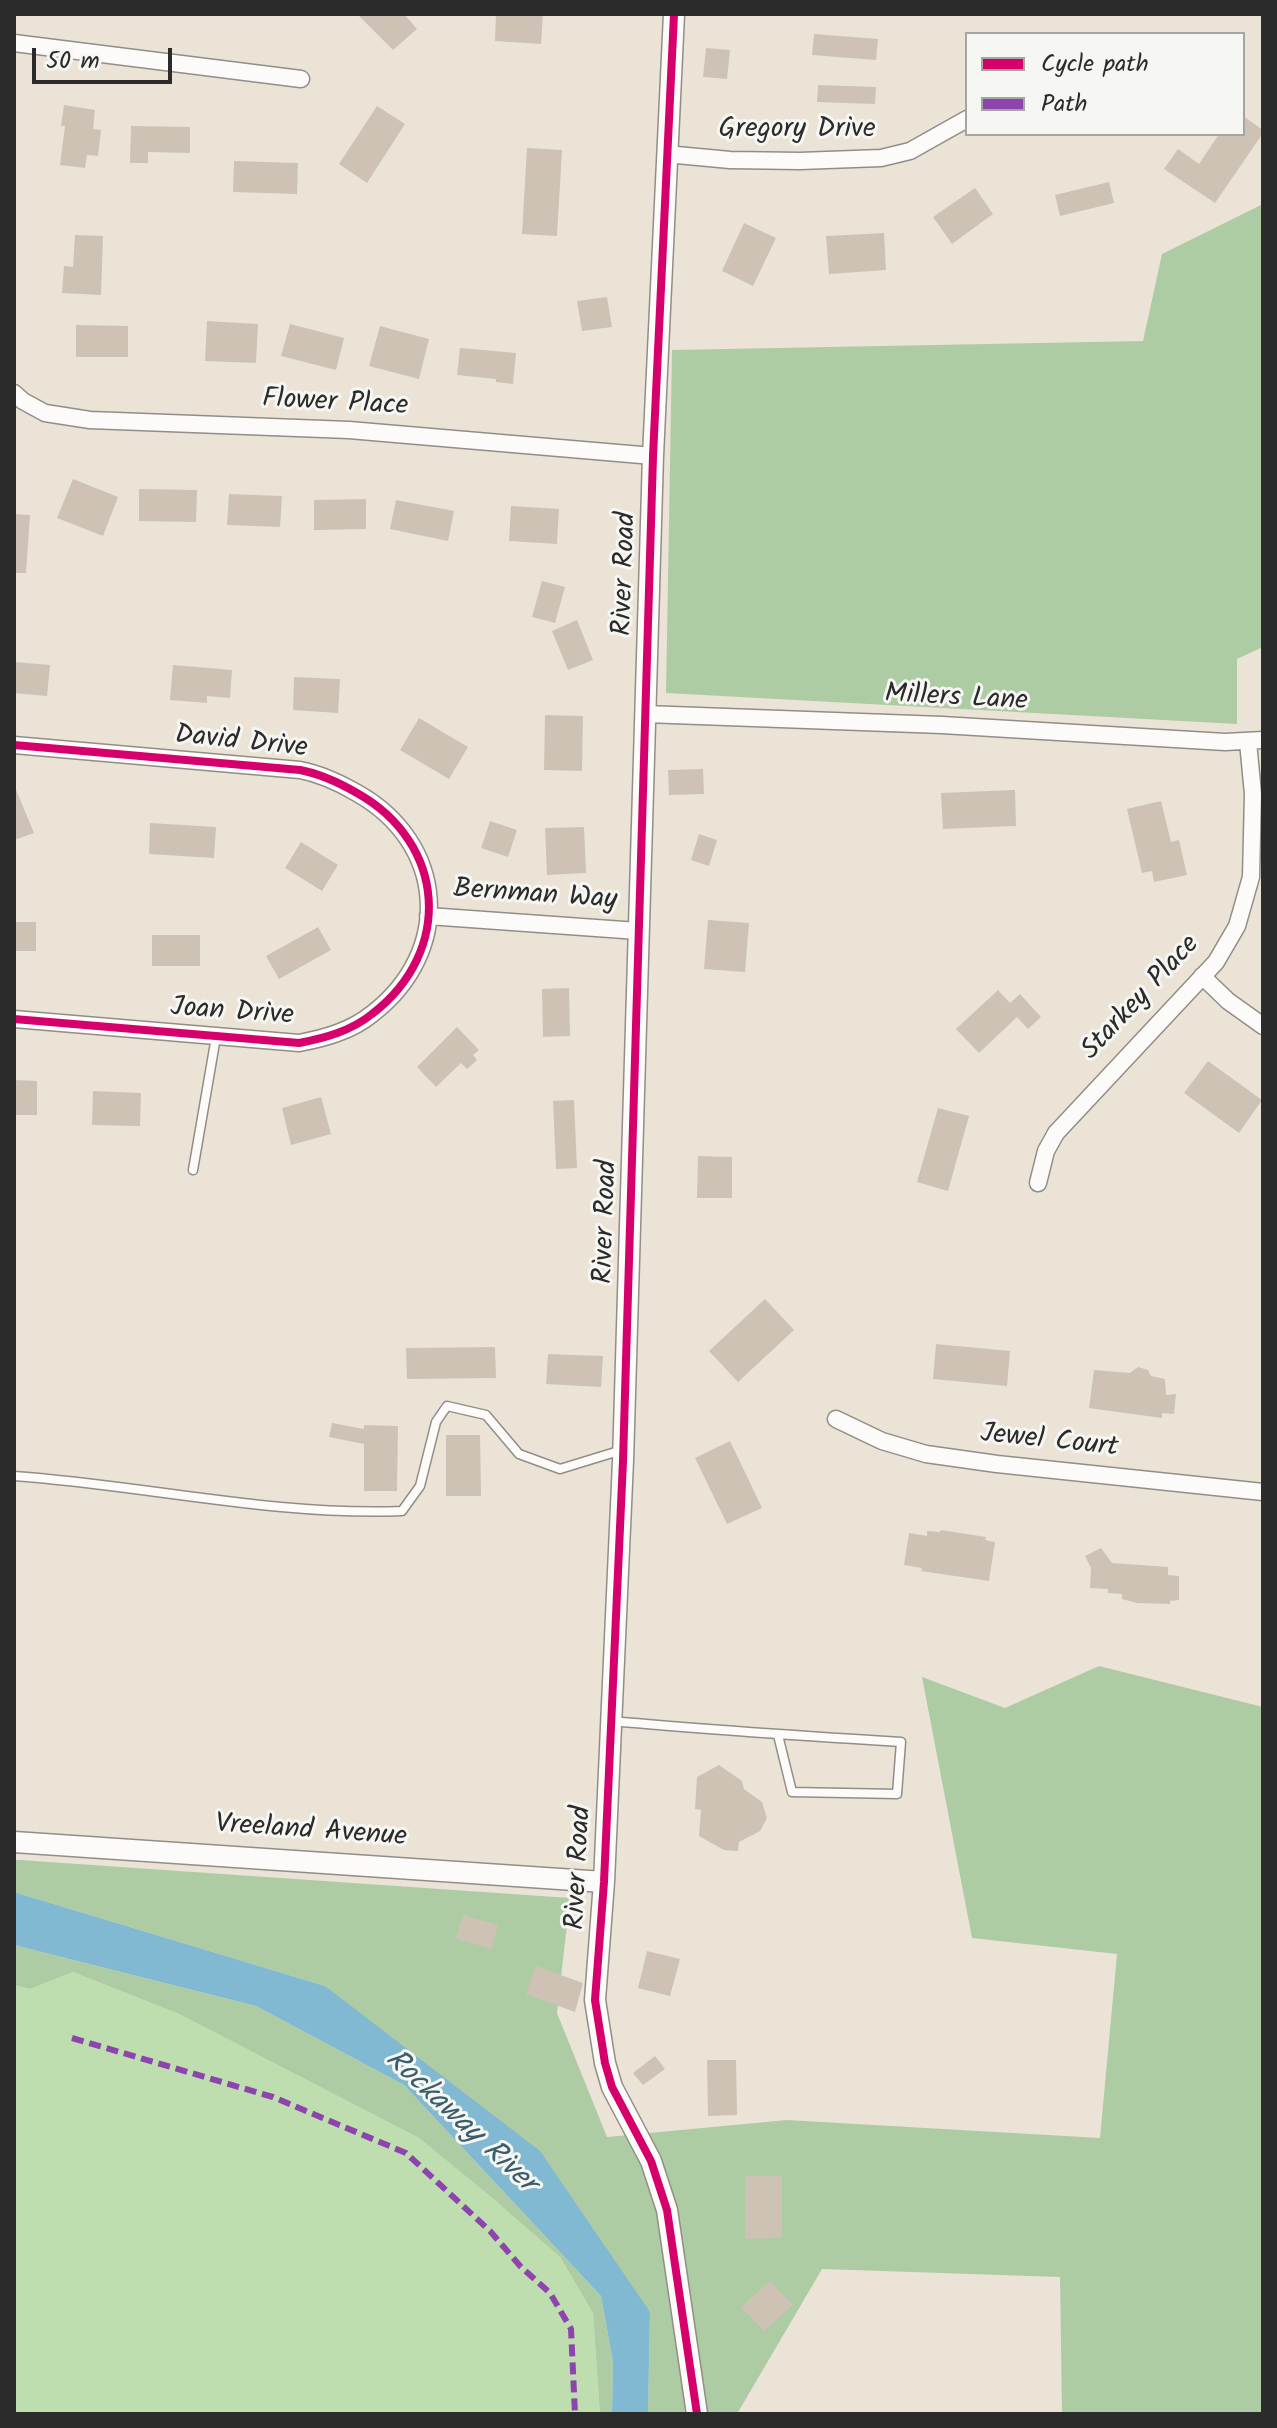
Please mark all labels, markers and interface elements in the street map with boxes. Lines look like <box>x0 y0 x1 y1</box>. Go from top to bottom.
scale bar <box>36 32 176 82</box>
legend <box>965 32 1245 136</box>
text: 50 m <box>46 42 100 81</box>
text: Cycle path <box>1041 45 1149 84</box>
text: Path <box>1041 85 1087 124</box>
street label: Gregory Drive <box>719 114 875 148</box>
street label: Flower Place <box>261 384 409 426</box>
street label: River Road <box>608 511 646 637</box>
street label: Millers Lane <box>883 679 1029 721</box>
street label: David Drive <box>173 720 309 768</box>
street label: Bernman Way <box>452 875 618 919</box>
street label: Starkey Place <box>1076 930 1208 1068</box>
street label: Joan Drive <box>169 993 295 1035</box>
street label: River Road <box>589 1159 627 1285</box>
street label: Jewel Court <box>978 1419 1120 1467</box>
street label: River Road <box>561 1805 601 1931</box>
street label: Vreeland Avenue <box>214 1810 408 1856</box>
water label: Rockaway River <box>376 2044 542 2202</box>

